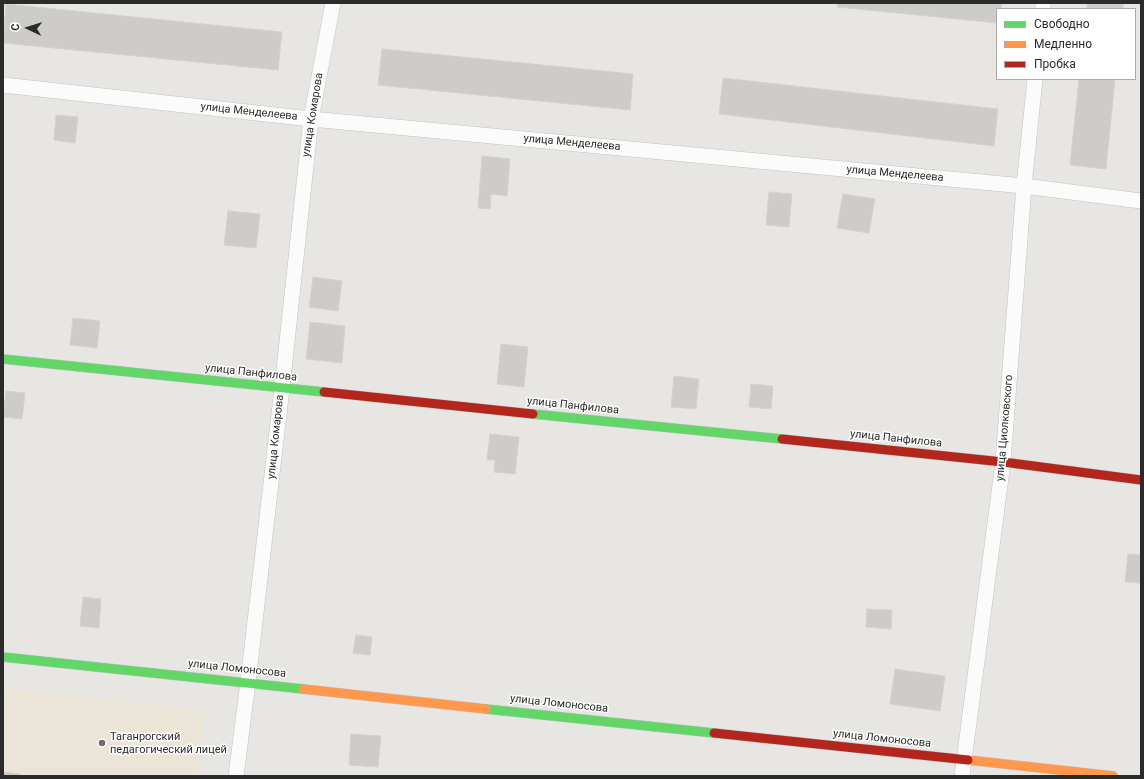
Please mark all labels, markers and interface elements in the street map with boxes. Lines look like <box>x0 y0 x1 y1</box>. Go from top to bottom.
north arrow <box>8 8 48 48</box>
legend <box>996 8 1136 80</box>
text: Свободно <box>1034 17 1090 31</box>
text: С <box>9 23 22 31</box>
text: Медленно <box>1034 37 1092 51</box>
text: Пробка <box>1034 57 1076 71</box>
street label: улица Комарова <box>300 72 326 158</box>
street label: улица Менделеева <box>200 100 298 124</box>
street label: улица Менделеева <box>523 132 621 154</box>
street label: улица Менделеева <box>846 163 944 185</box>
street label: улица Панфилова <box>204 362 298 384</box>
street label: улица Циолковского <box>994 374 1016 482</box>
street label: улица Комарова <box>265 394 287 480</box>
street label: улица Панфилова <box>526 395 620 417</box>
street label: улица Панфилова <box>849 428 943 450</box>
street label: улица Ломоносова <box>187 657 287 681</box>
street label: улица Ломоносова <box>509 692 609 716</box>
street label: улица Ломоносова <box>832 727 932 751</box>
place label: Таганрогский педагогический лицей <box>110 730 227 756</box>
marker: Таганрогский педагогический лицей <box>97 738 107 748</box>

